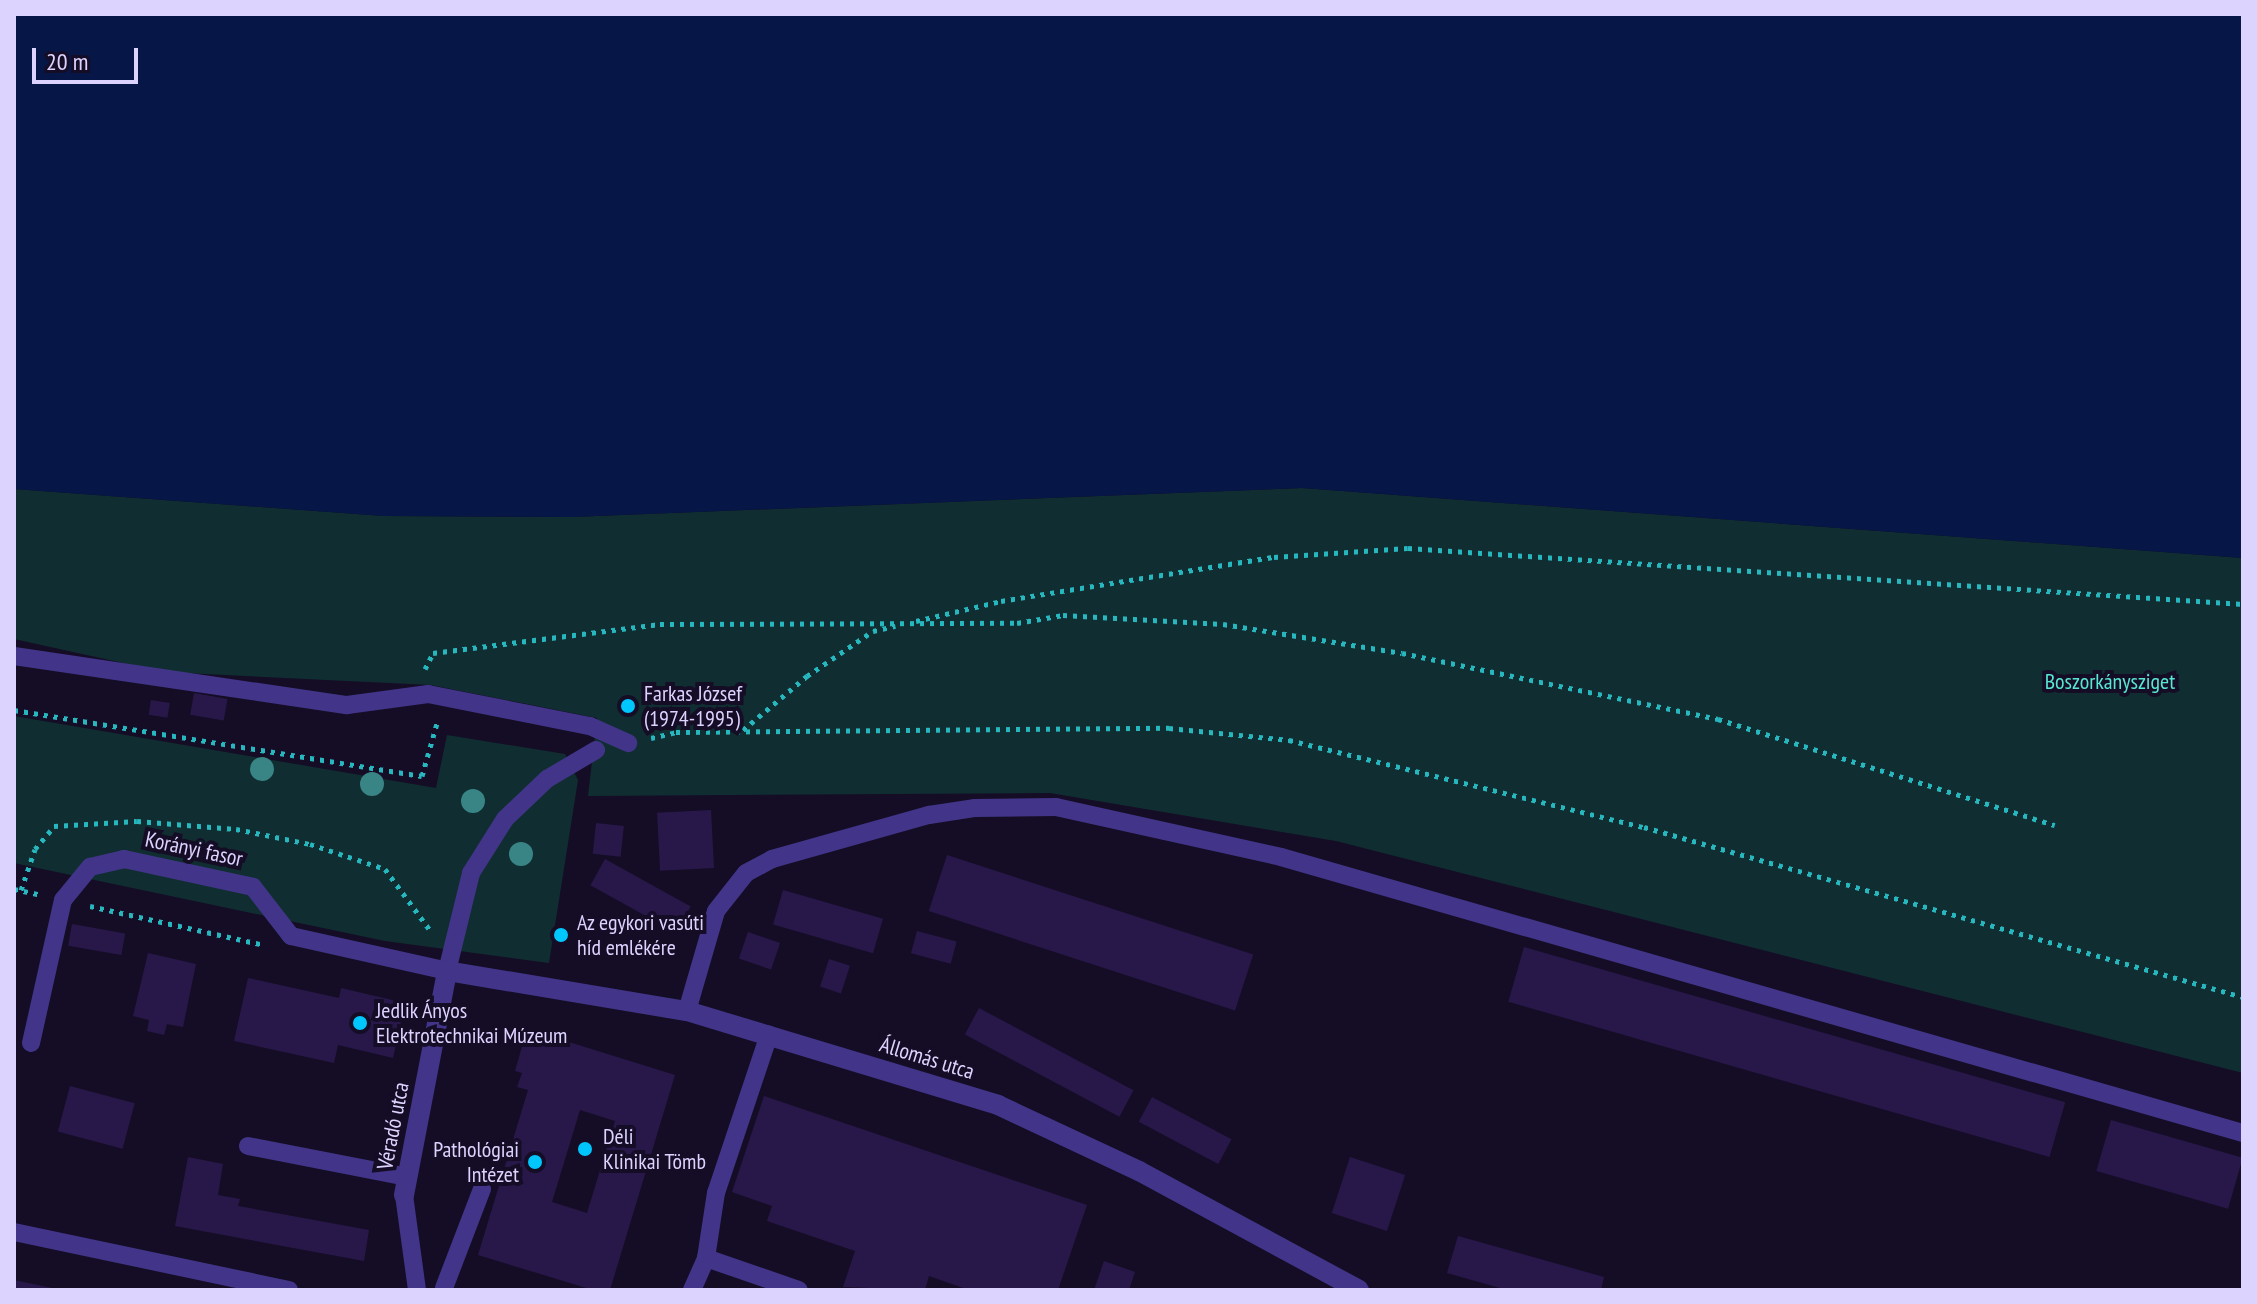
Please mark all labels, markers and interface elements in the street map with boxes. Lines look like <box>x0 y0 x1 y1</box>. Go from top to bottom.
scale bar <box>36 32 142 82</box>
text: 20 m <box>46 46 88 77</box>
park label: Boszorkánysziget <box>2045 669 2175 695</box>
place label: Farkas József (1974-1995) <box>644 680 742 732</box>
marker: Farkas József (1974-1995) <box>619 697 637 715</box>
street label: Korányi fasor <box>143 826 245 872</box>
place label: Az egykori vasúti híd emlékére <box>577 909 705 960</box>
marker: Az egykori vasúti híd emlékére <box>552 926 570 944</box>
place label: Jedlik Ányos Elektrotechnikai Múzeum <box>376 997 567 1048</box>
marker: Jedlik Ányos Elektrotechnikai Múzeum <box>351 1014 369 1032</box>
street label: Állomás utca <box>877 1031 977 1085</box>
street label: Véradó utca <box>372 1080 414 1172</box>
place label: Déli Klinikai Tömb <box>603 1123 707 1174</box>
place label: Pathológiai Intézet <box>433 1136 519 1188</box>
marker: Déli Klinikai Tömb <box>574 1138 596 1160</box>
marker: Pathológiai Intézet <box>526 1153 544 1171</box>

